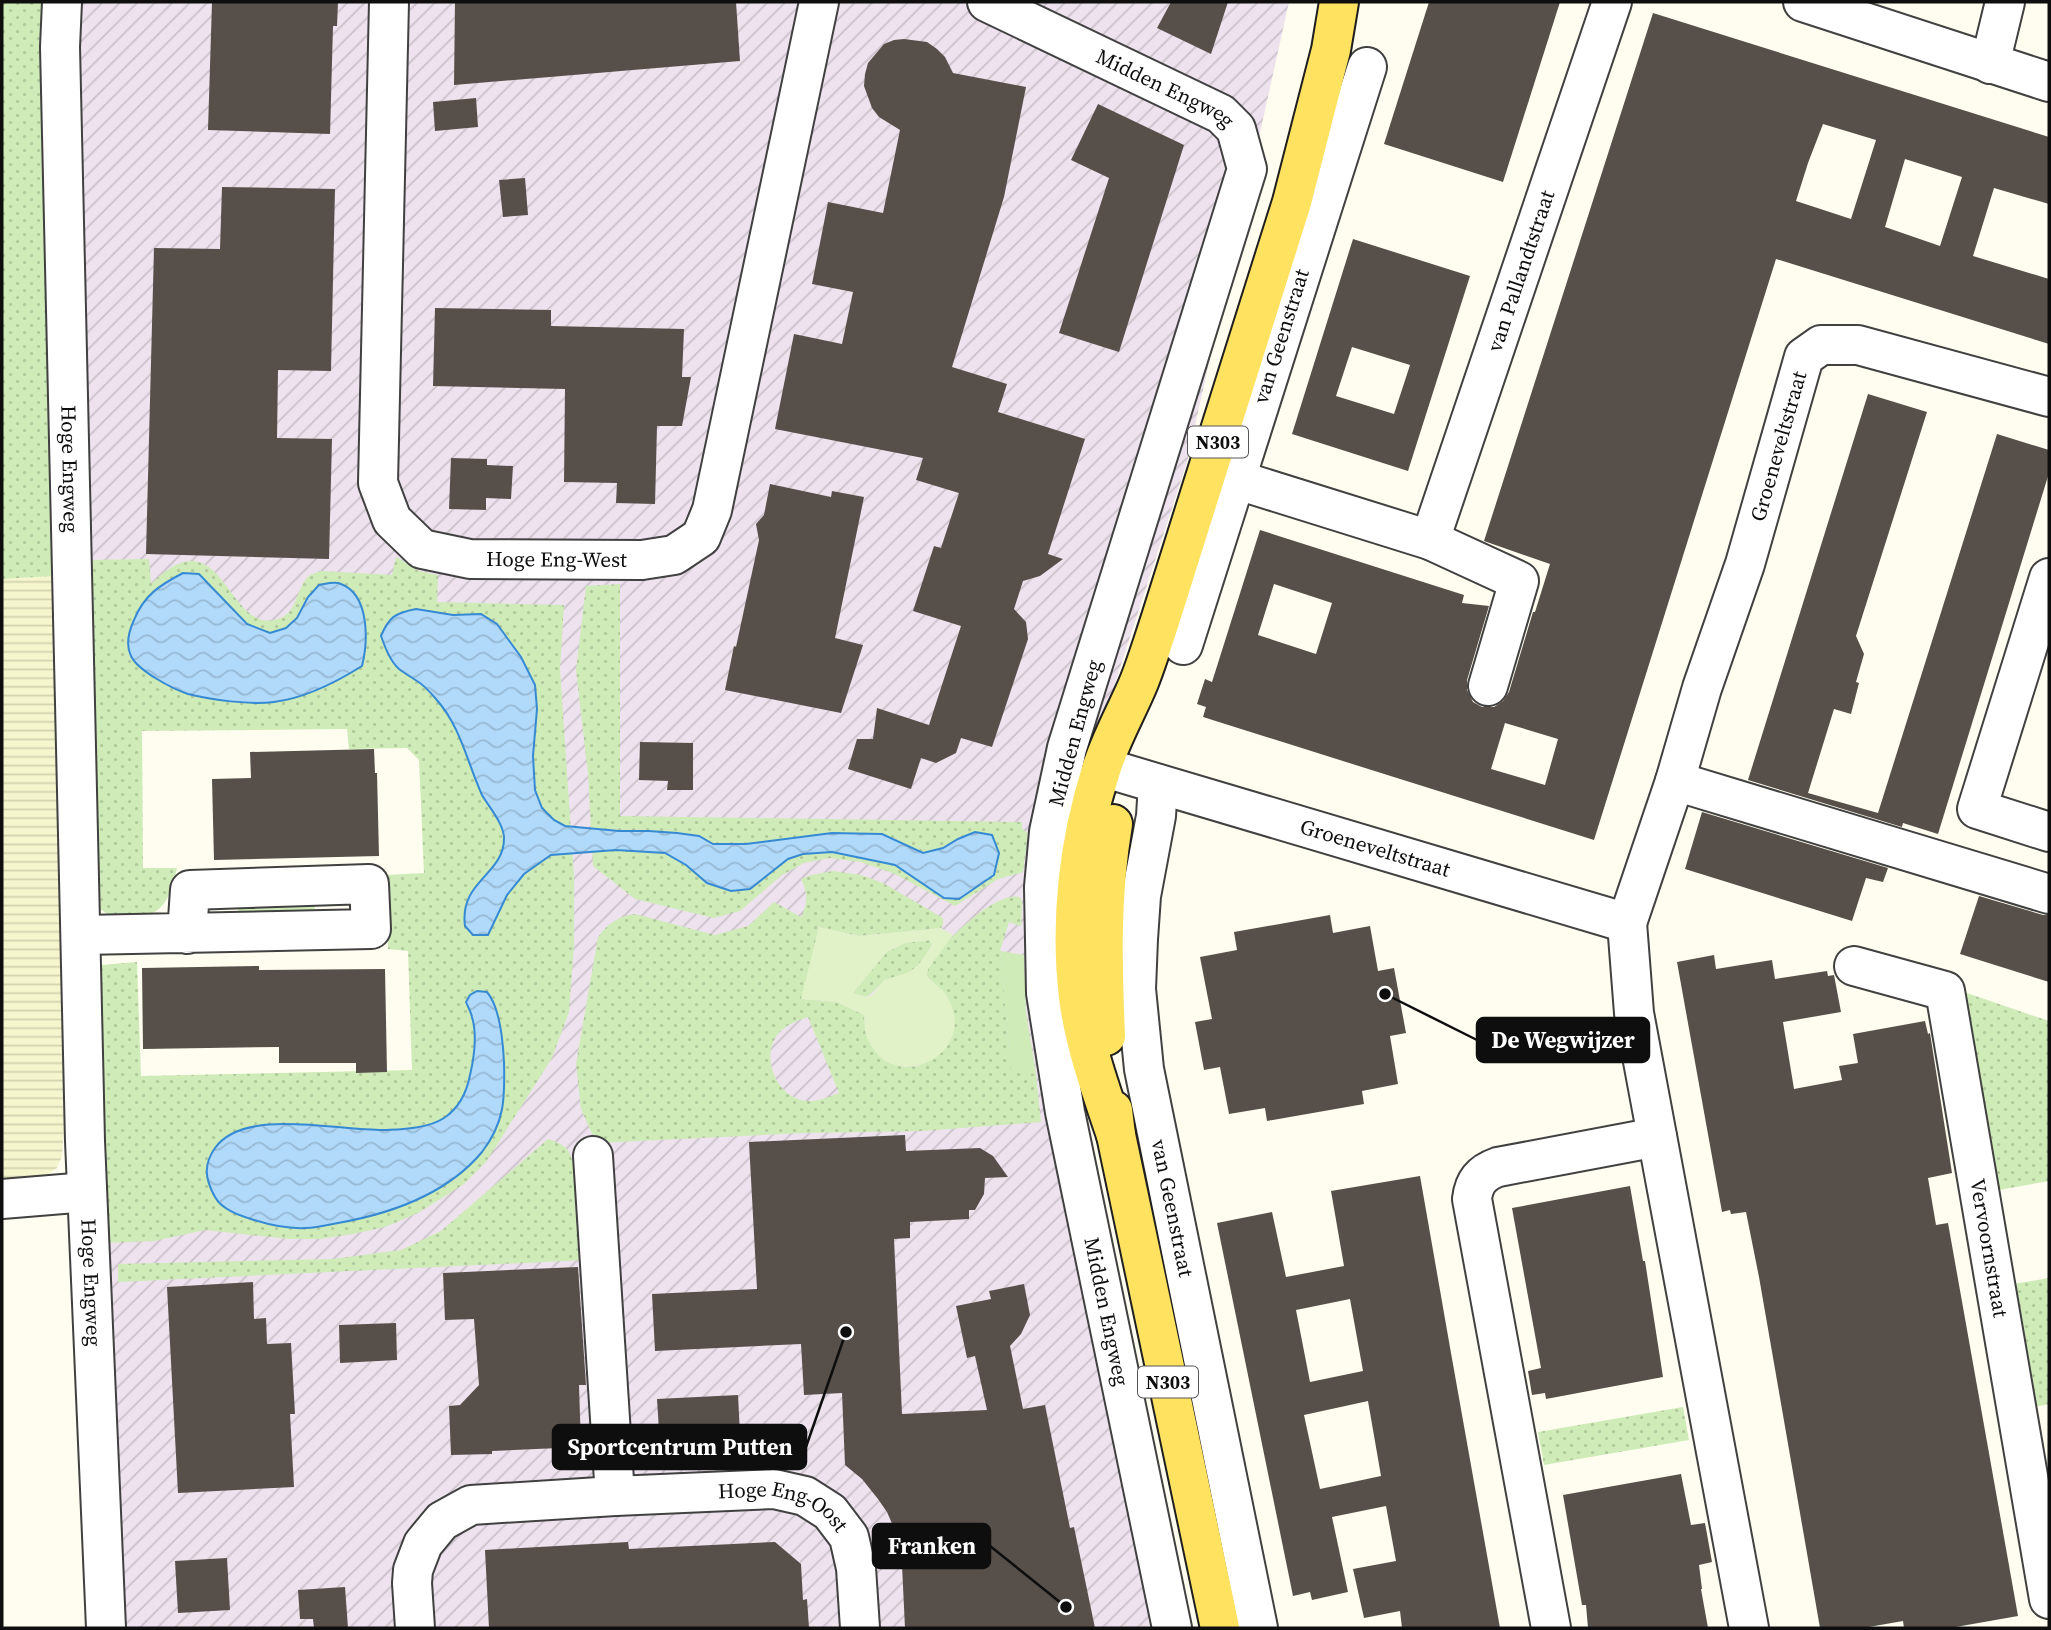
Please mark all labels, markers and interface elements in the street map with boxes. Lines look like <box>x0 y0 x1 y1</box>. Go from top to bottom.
street label: Midden Engweg <box>1091 41 1242 134</box>
street label: van Pallandtstraat <box>1480 186 1561 355</box>
street label: van Geenstraat <box>1246 265 1316 407</box>
street label: Groeneveltstraat <box>1743 367 1813 525</box>
street label: Hoge Engweg <box>54 405 86 533</box>
road number: N303 <box>1188 426 1248 458</box>
street label: Hoge Eng-West <box>486 544 627 574</box>
street label: Midden Engweg <box>1041 656 1108 810</box>
street label: Groeneveltstraat <box>1297 812 1454 884</box>
callout: De Wegwijzer <box>1477 1018 1649 1062</box>
text: De Wegwijzer <box>1491 1024 1635 1056</box>
street label: van Geenstraat <box>1145 1137 1201 1280</box>
street label: Vervoornstraat <box>1963 1176 2016 1320</box>
street label: Hoge Engweg <box>74 1218 109 1347</box>
street label: Midden Engweg <box>1077 1235 1136 1389</box>
road number: N303 <box>1138 1366 1198 1398</box>
callout: Sportcentrum Putten <box>553 1425 806 1469</box>
text: Sportcentrum Putten <box>567 1431 793 1463</box>
street label: Hoge Eng-Oost <box>717 1474 855 1538</box>
callout: Franken <box>873 1524 990 1568</box>
text: Franken <box>888 1530 976 1562</box>

